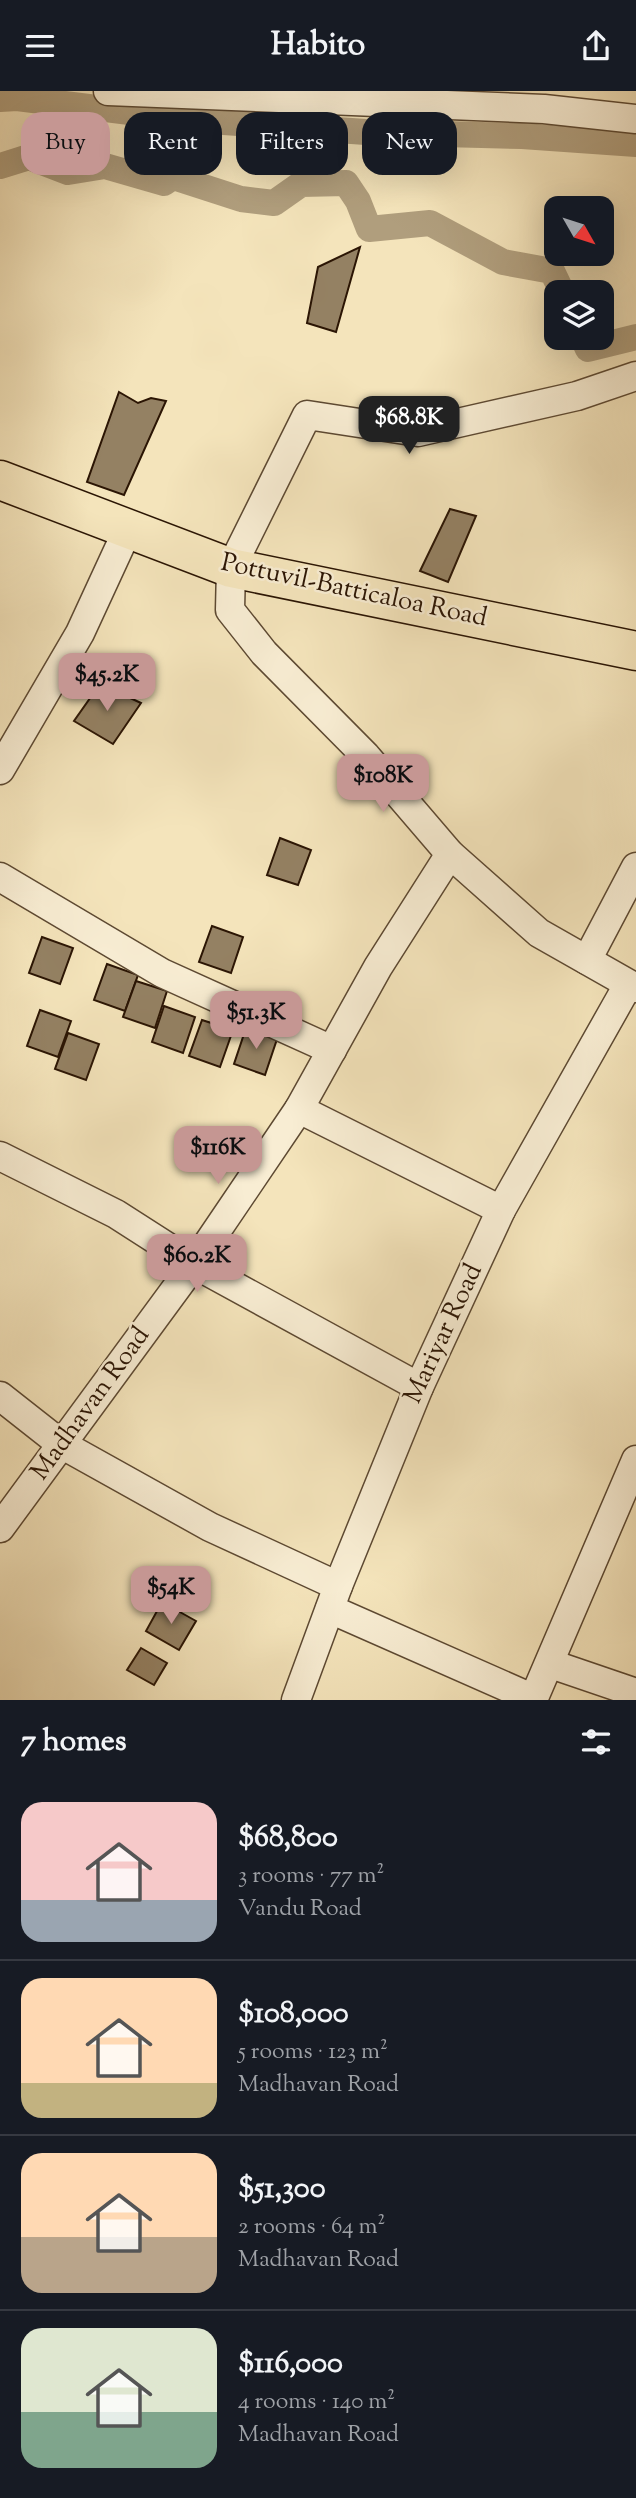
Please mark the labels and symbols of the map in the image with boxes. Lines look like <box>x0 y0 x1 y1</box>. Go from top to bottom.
north arrow <box>544 196 614 266</box>
pin: $68.8K <box>352 397 466 456</box>
street label: Pottuvil-Batticaloa Road <box>217 545 491 637</box>
pin: $45.2K <box>50 653 164 713</box>
pin: $108K <box>334 755 432 814</box>
pin: $51.3K <box>199 991 313 1051</box>
pin: $116K <box>169 1127 267 1186</box>
pin: $60.2K <box>140 1235 254 1294</box>
street label: Mariyar Road <box>395 1258 493 1410</box>
street label: Madhavan Road <box>23 1319 160 1489</box>
pin: $54K <box>130 1567 212 1626</box>

